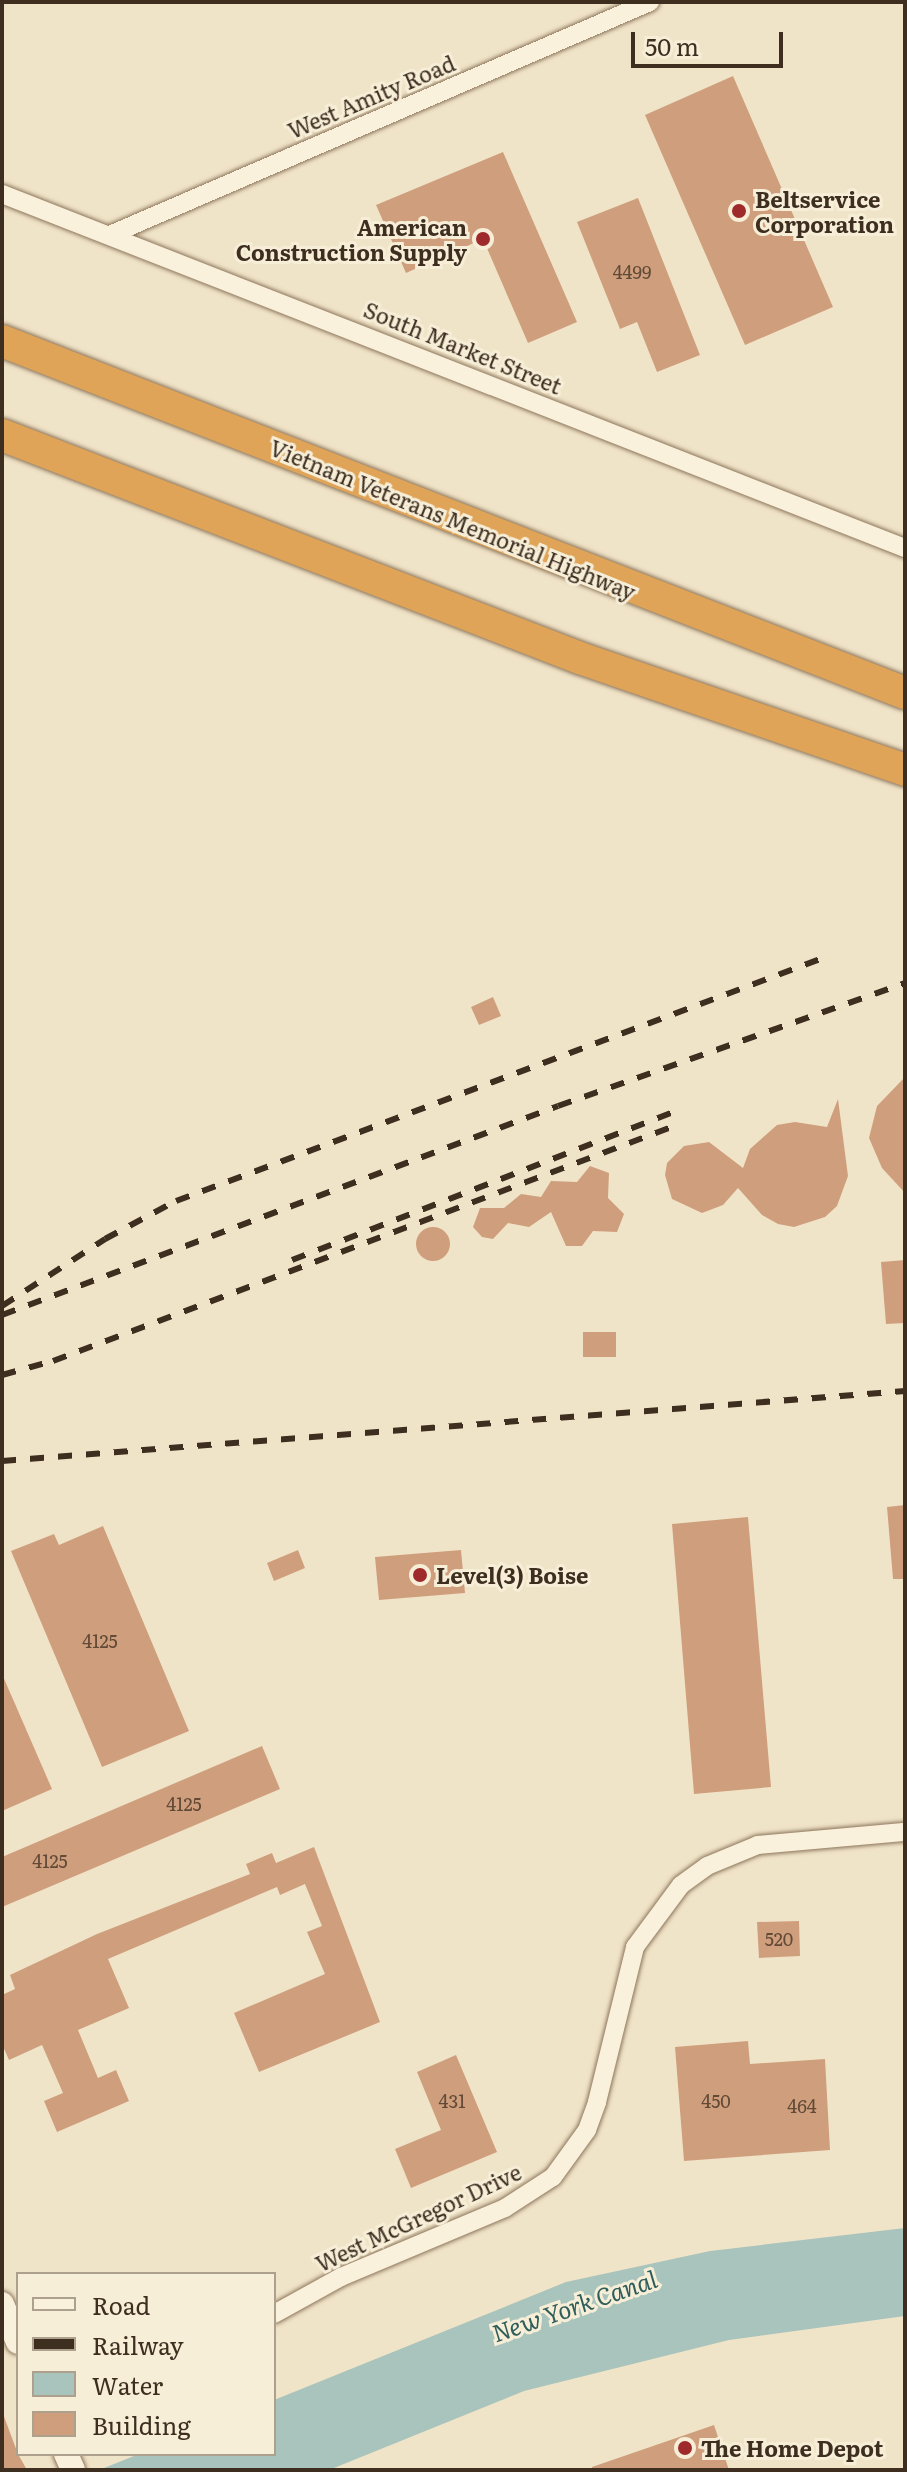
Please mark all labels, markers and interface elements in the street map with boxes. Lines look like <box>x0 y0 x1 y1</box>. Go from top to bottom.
scale bar <box>635 16 787 66</box>
text: 50 m <box>645 28 699 63</box>
street label: West Amity Road <box>283 49 459 143</box>
place label: Beltservice Corporation <box>755 185 894 236</box>
marker: Beltservice Corporation <box>730 202 748 220</box>
place label: American Construction Supply <box>236 213 467 264</box>
marker: American Construction Supply <box>474 230 492 248</box>
house number: 4499 <box>613 261 651 283</box>
street label: South Market Street <box>360 295 566 399</box>
street label: Vietnam Veterans Memorial Highway <box>266 433 640 605</box>
place label: Level(3) Boise <box>436 1562 589 1588</box>
marker: Level(3) Boise <box>411 1566 429 1584</box>
house number: 4125 <box>82 1630 118 1652</box>
house number: 4125 <box>166 1793 202 1815</box>
house number: 4125 <box>32 1850 68 1872</box>
house number: 520 <box>765 1928 793 1950</box>
house number: 431 <box>439 2090 465 2112</box>
house number: 450 <box>701 2090 731 2112</box>
house number: 464 <box>787 2095 817 2117</box>
street label: West McGregor Drive <box>311 2158 525 2276</box>
water label: New York Canal <box>488 2263 660 2347</box>
legend <box>16 2272 276 2456</box>
text: Road <box>92 2287 150 2322</box>
text: Railway <box>92 2327 184 2362</box>
text: Water <box>92 2367 163 2402</box>
text: Building <box>92 2407 191 2442</box>
place label: The Home Depot <box>701 2435 883 2461</box>
marker: The Home Depot <box>676 2439 694 2457</box>

